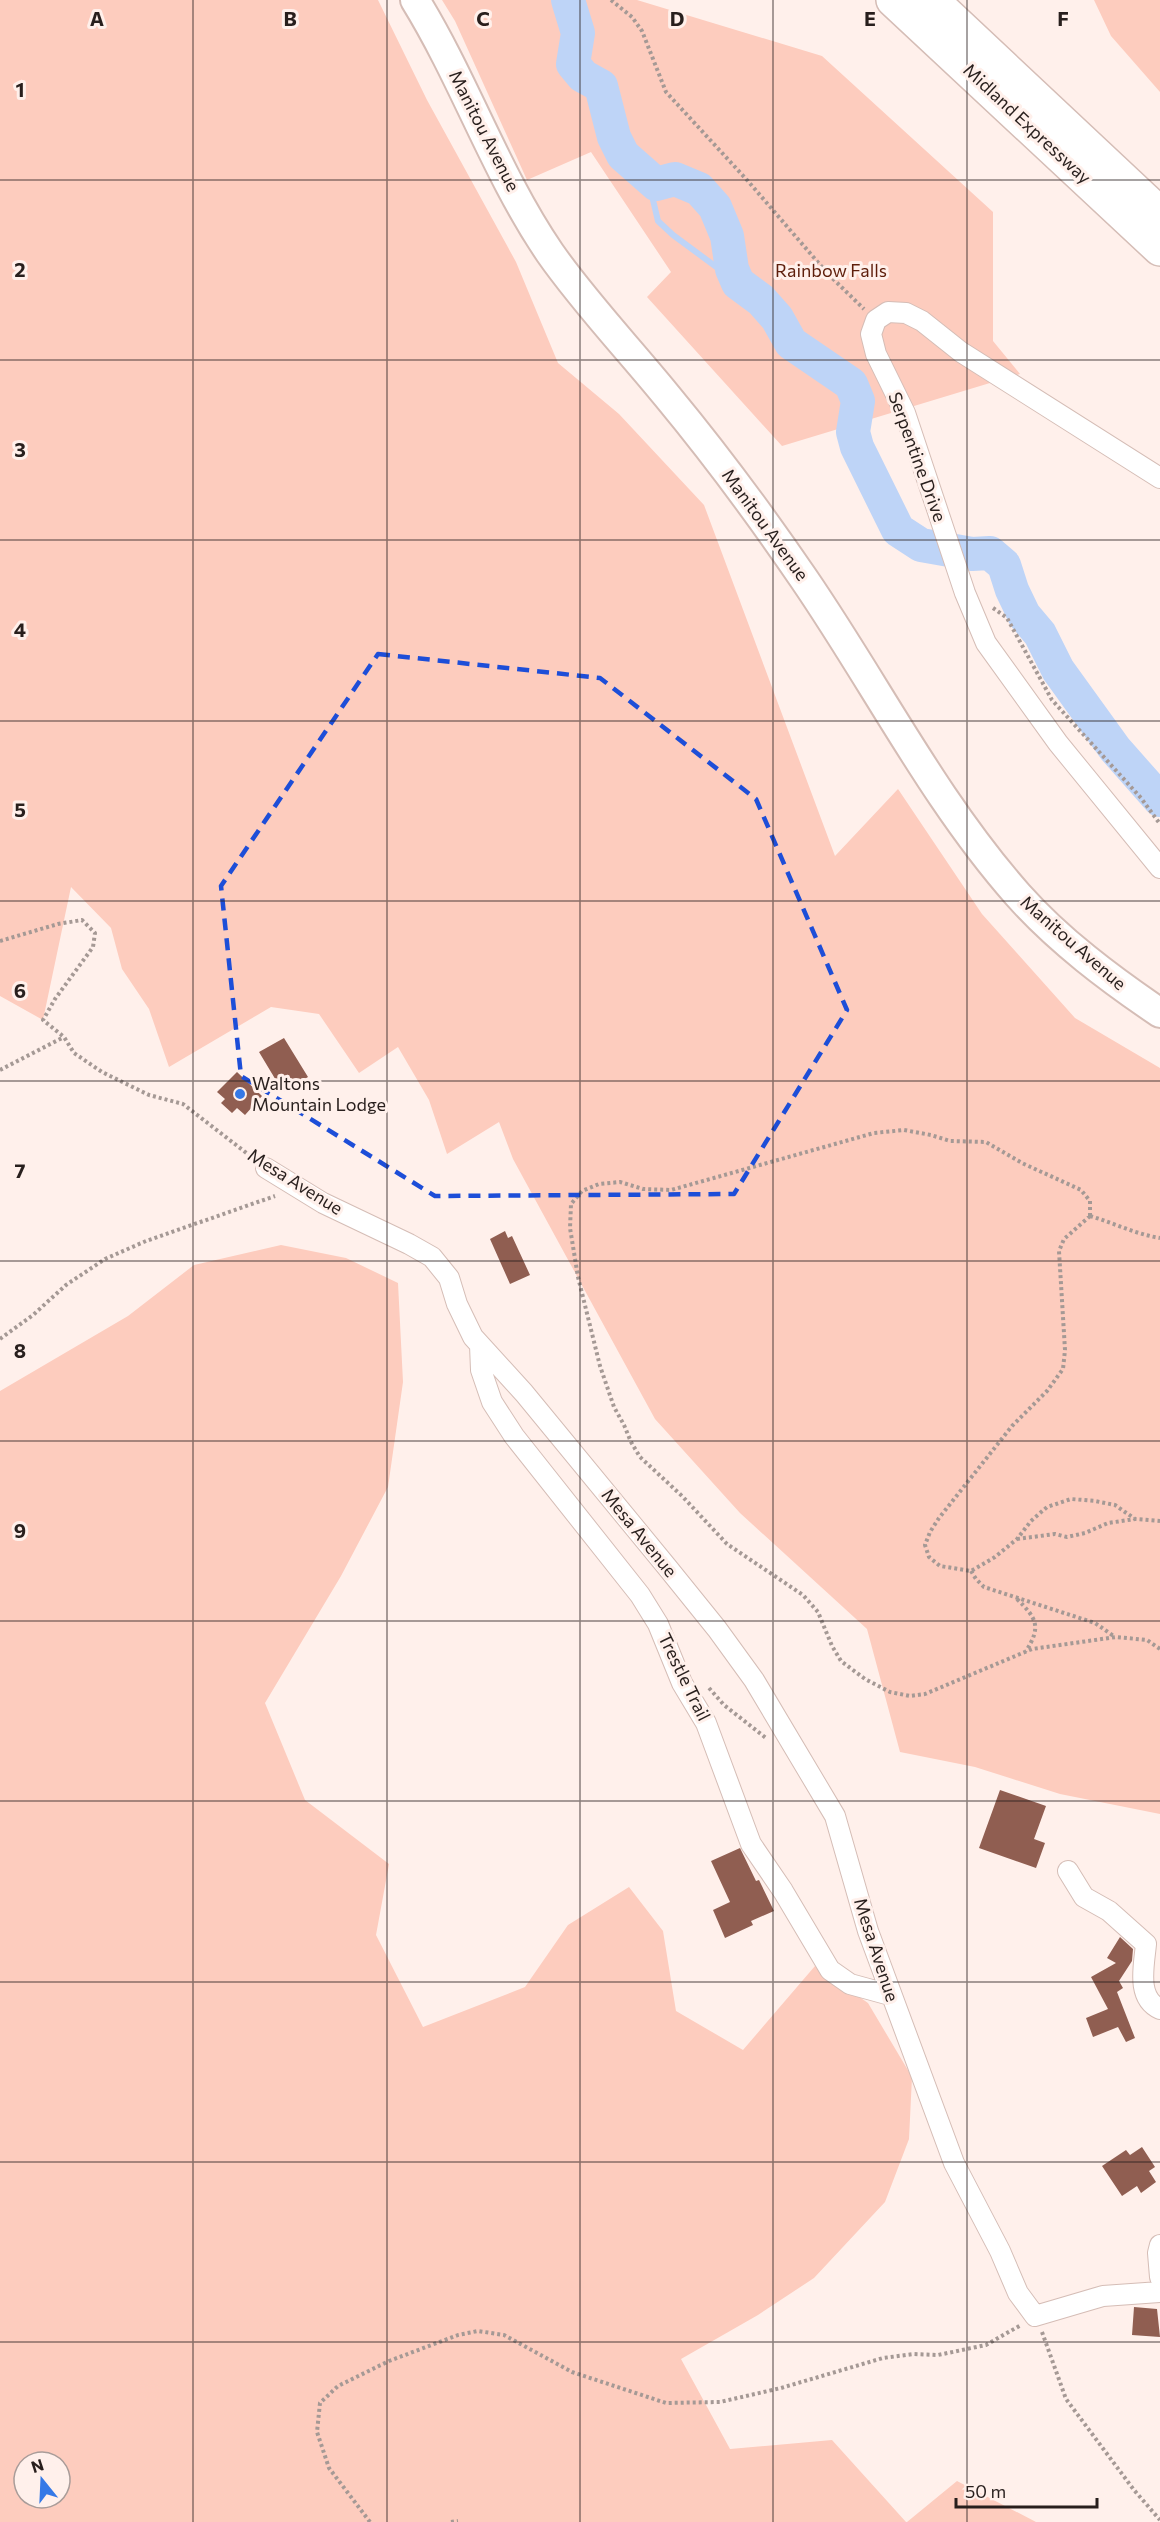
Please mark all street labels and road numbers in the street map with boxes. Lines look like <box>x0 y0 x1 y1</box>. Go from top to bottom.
street label: Midland Expressway <box>959 58 1096 188</box>
street label: Manitou Avenue <box>445 66 525 195</box>
street label: Serpentine Drive <box>884 389 952 525</box>
street label: Manitou Avenue <box>718 464 814 585</box>
street label: Manitou Avenue <box>1016 890 1131 994</box>
street label: Mesa Avenue <box>244 1143 347 1219</box>
street label: Mesa Avenue <box>597 1484 682 1581</box>
street label: Trestle Trail <box>654 1629 716 1724</box>
street label: Mesa Avenue <box>850 1895 904 2004</box>

